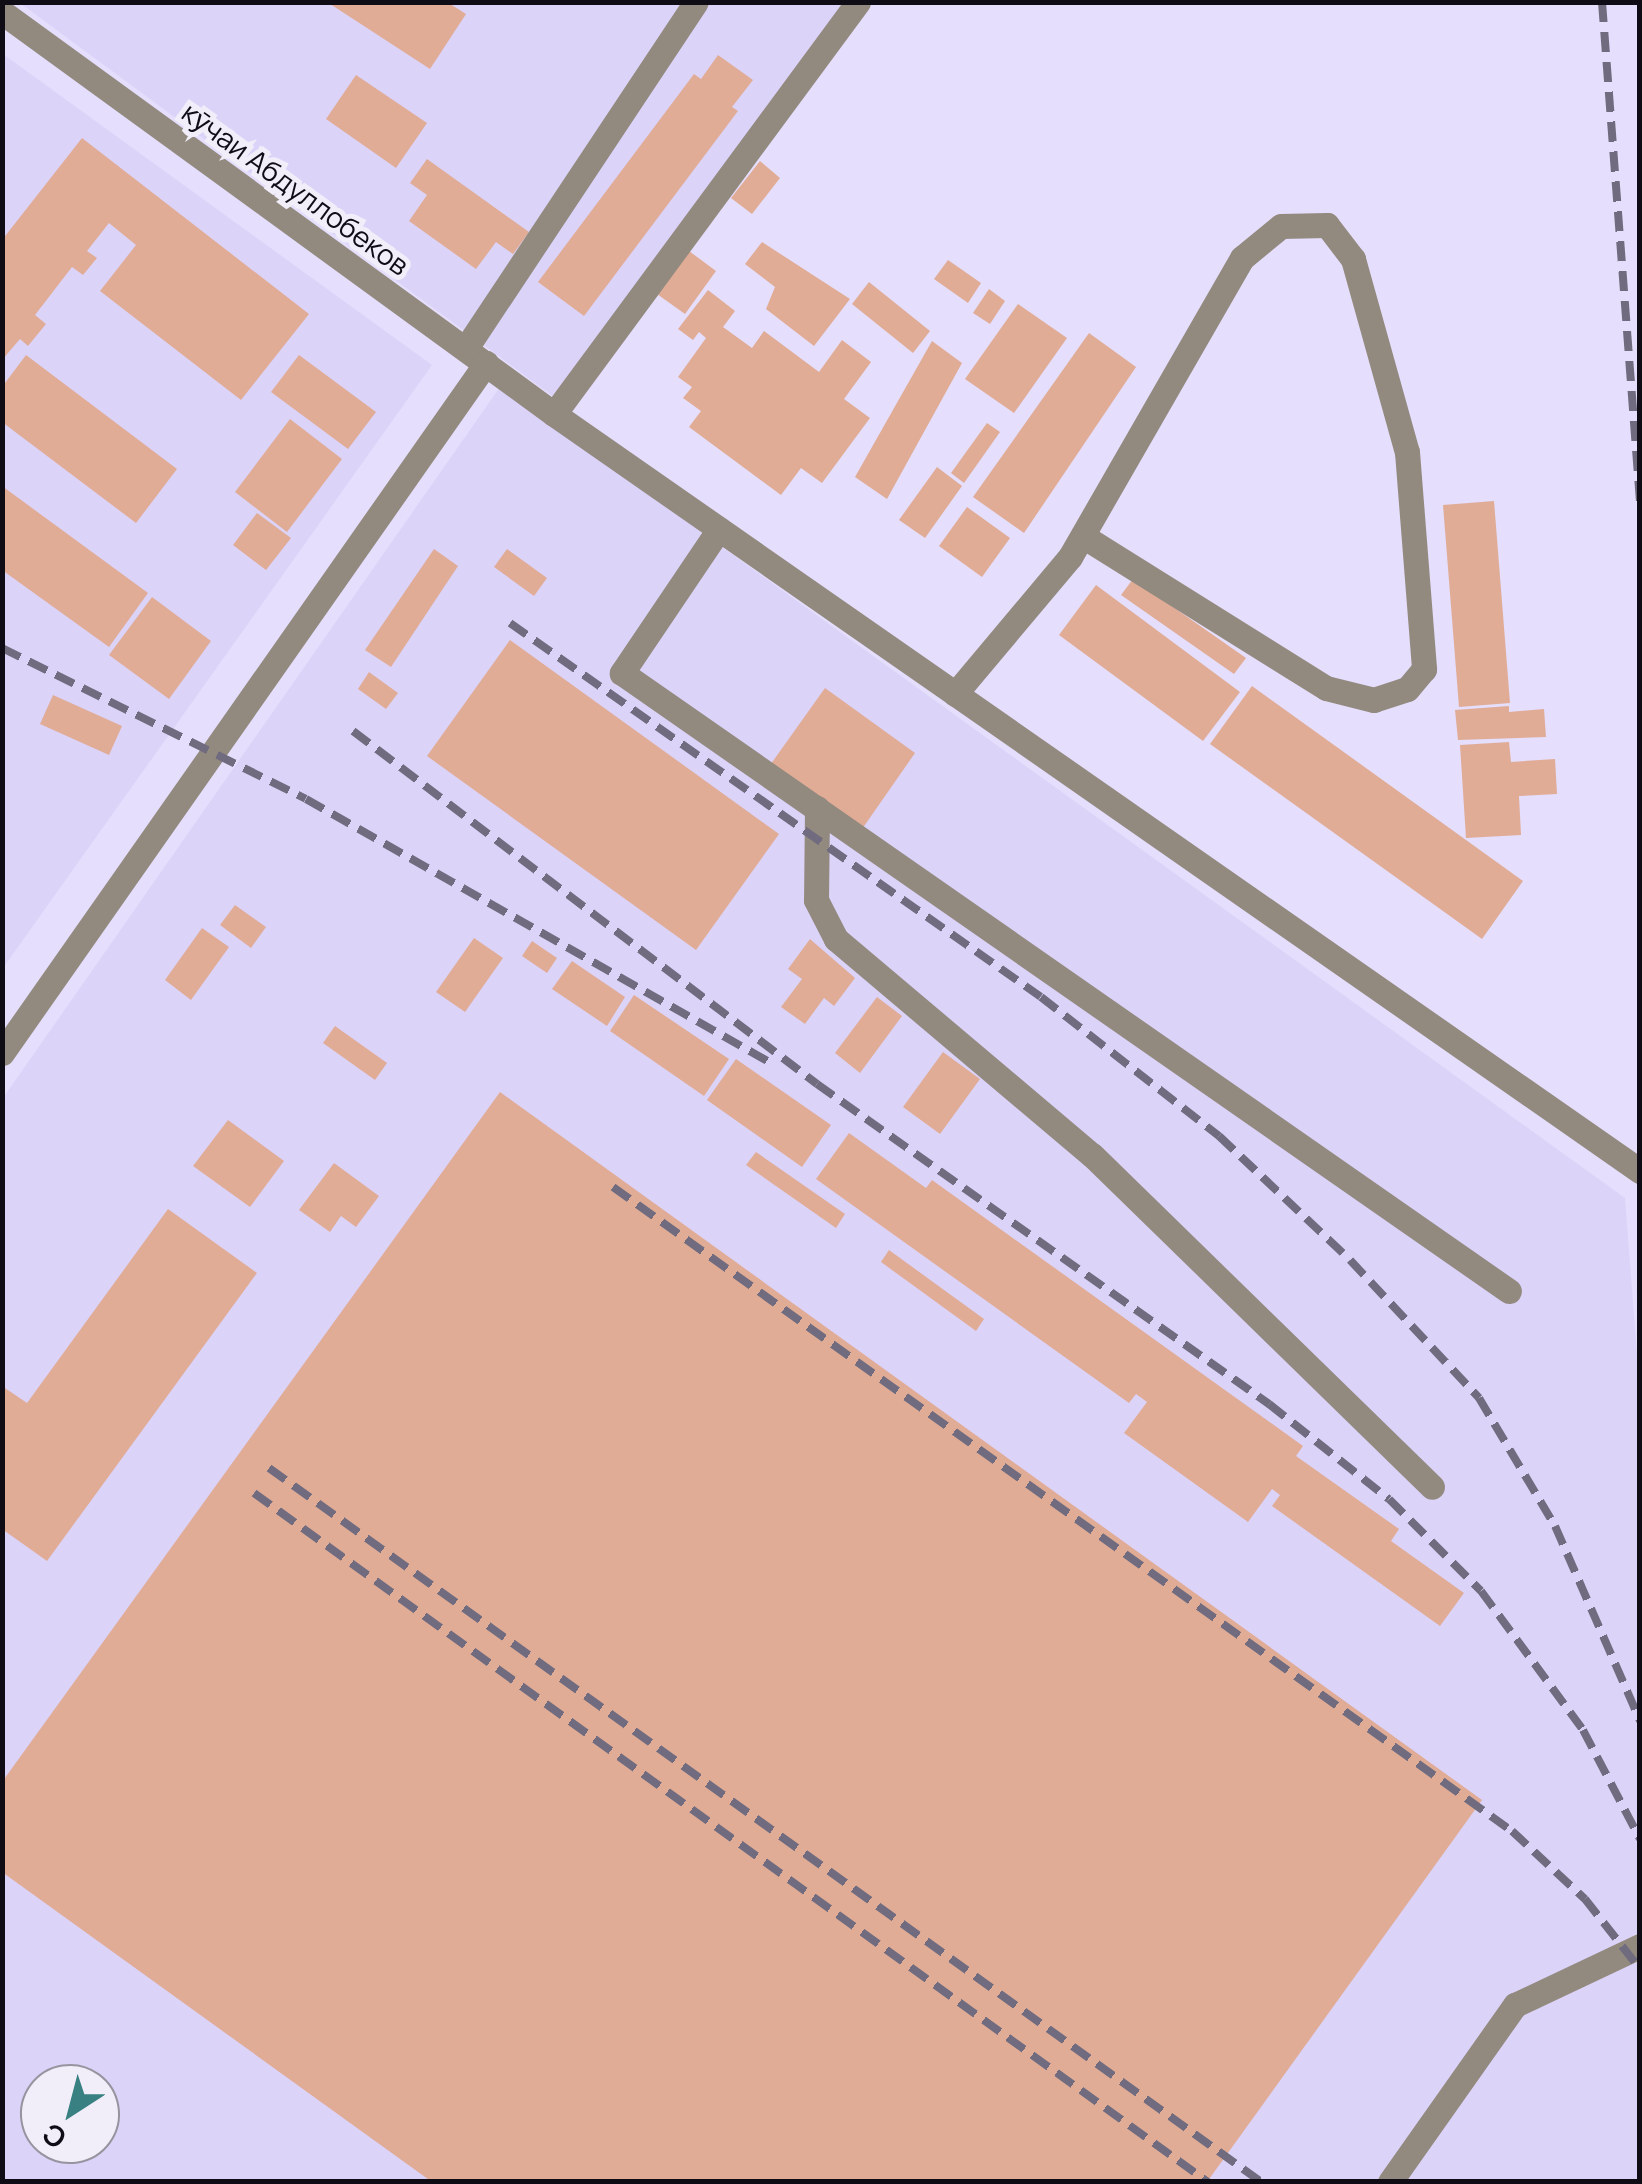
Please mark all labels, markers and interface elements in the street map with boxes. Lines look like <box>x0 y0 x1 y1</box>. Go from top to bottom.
street label: кӯчаи Абдуллобеков <box>176 95 416 281</box>
north arrow <box>20 2064 120 2164</box>
text: С <box>34 2115 73 2158</box>

